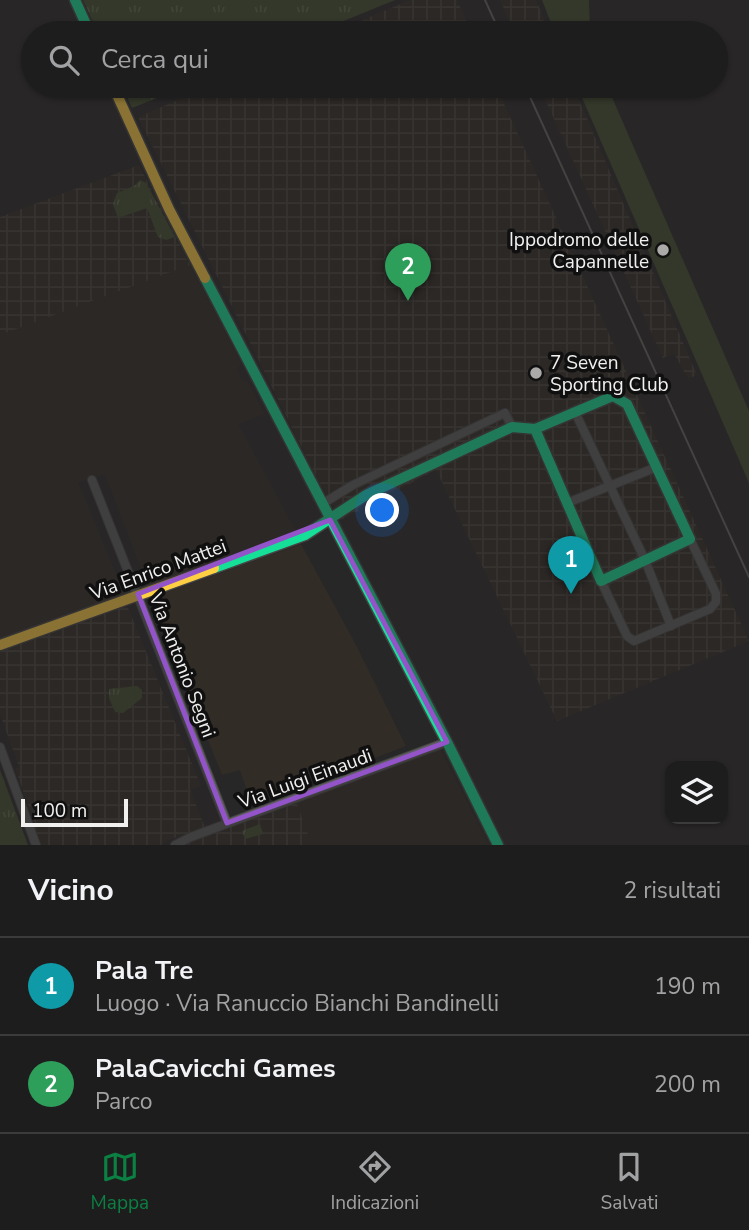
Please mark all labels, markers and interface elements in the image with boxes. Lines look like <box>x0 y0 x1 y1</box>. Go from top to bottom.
search box <box>21 21 728 98</box>
icon: search <box>45 41 83 79</box>
text: Cerca qui <box>101 42 209 77</box>
place label: Ippodromo delle Capannelle <box>509 227 649 275</box>
marker: Ippodromo delle Capannelle <box>655 242 671 258</box>
pin: 2 <box>385 243 431 301</box>
place label: 7 Seven Sporting Club <box>550 350 669 398</box>
marker: 7 Seven Sporting Club <box>528 365 544 381</box>
your location <box>365 493 399 527</box>
street label: Via Enrico Mattei <box>86 533 230 607</box>
pin: 1 <box>548 536 594 594</box>
street label: Via Antonio Segni <box>142 588 222 741</box>
street label: Via Luigi Einaudi <box>234 743 376 816</box>
map controls <box>665 761 728 824</box>
button: layers <box>665 761 728 824</box>
scale bar <box>21 796 128 828</box>
text: 100 m <box>32 798 87 824</box>
text: Vicino <box>28 870 114 911</box>
text: 2 risultati <box>624 875 721 906</box>
text: Pala Tre <box>95 953 193 988</box>
text: 1 <box>44 971 58 1002</box>
text: 190 m <box>654 971 721 1002</box>
text: Luogo · Via Ranuccio Bianchi Bandinelli <box>95 988 499 1019</box>
text: PalaCavicchi Games <box>95 1051 336 1086</box>
text: 2 <box>44 1069 58 1100</box>
text: 200 m <box>654 1069 721 1100</box>
text: Parco <box>95 1086 153 1117</box>
tab: Mappa <box>91 1148 149 1216</box>
tab: Indicazioni <box>330 1148 419 1216</box>
tab: Salvati <box>601 1148 658 1216</box>

